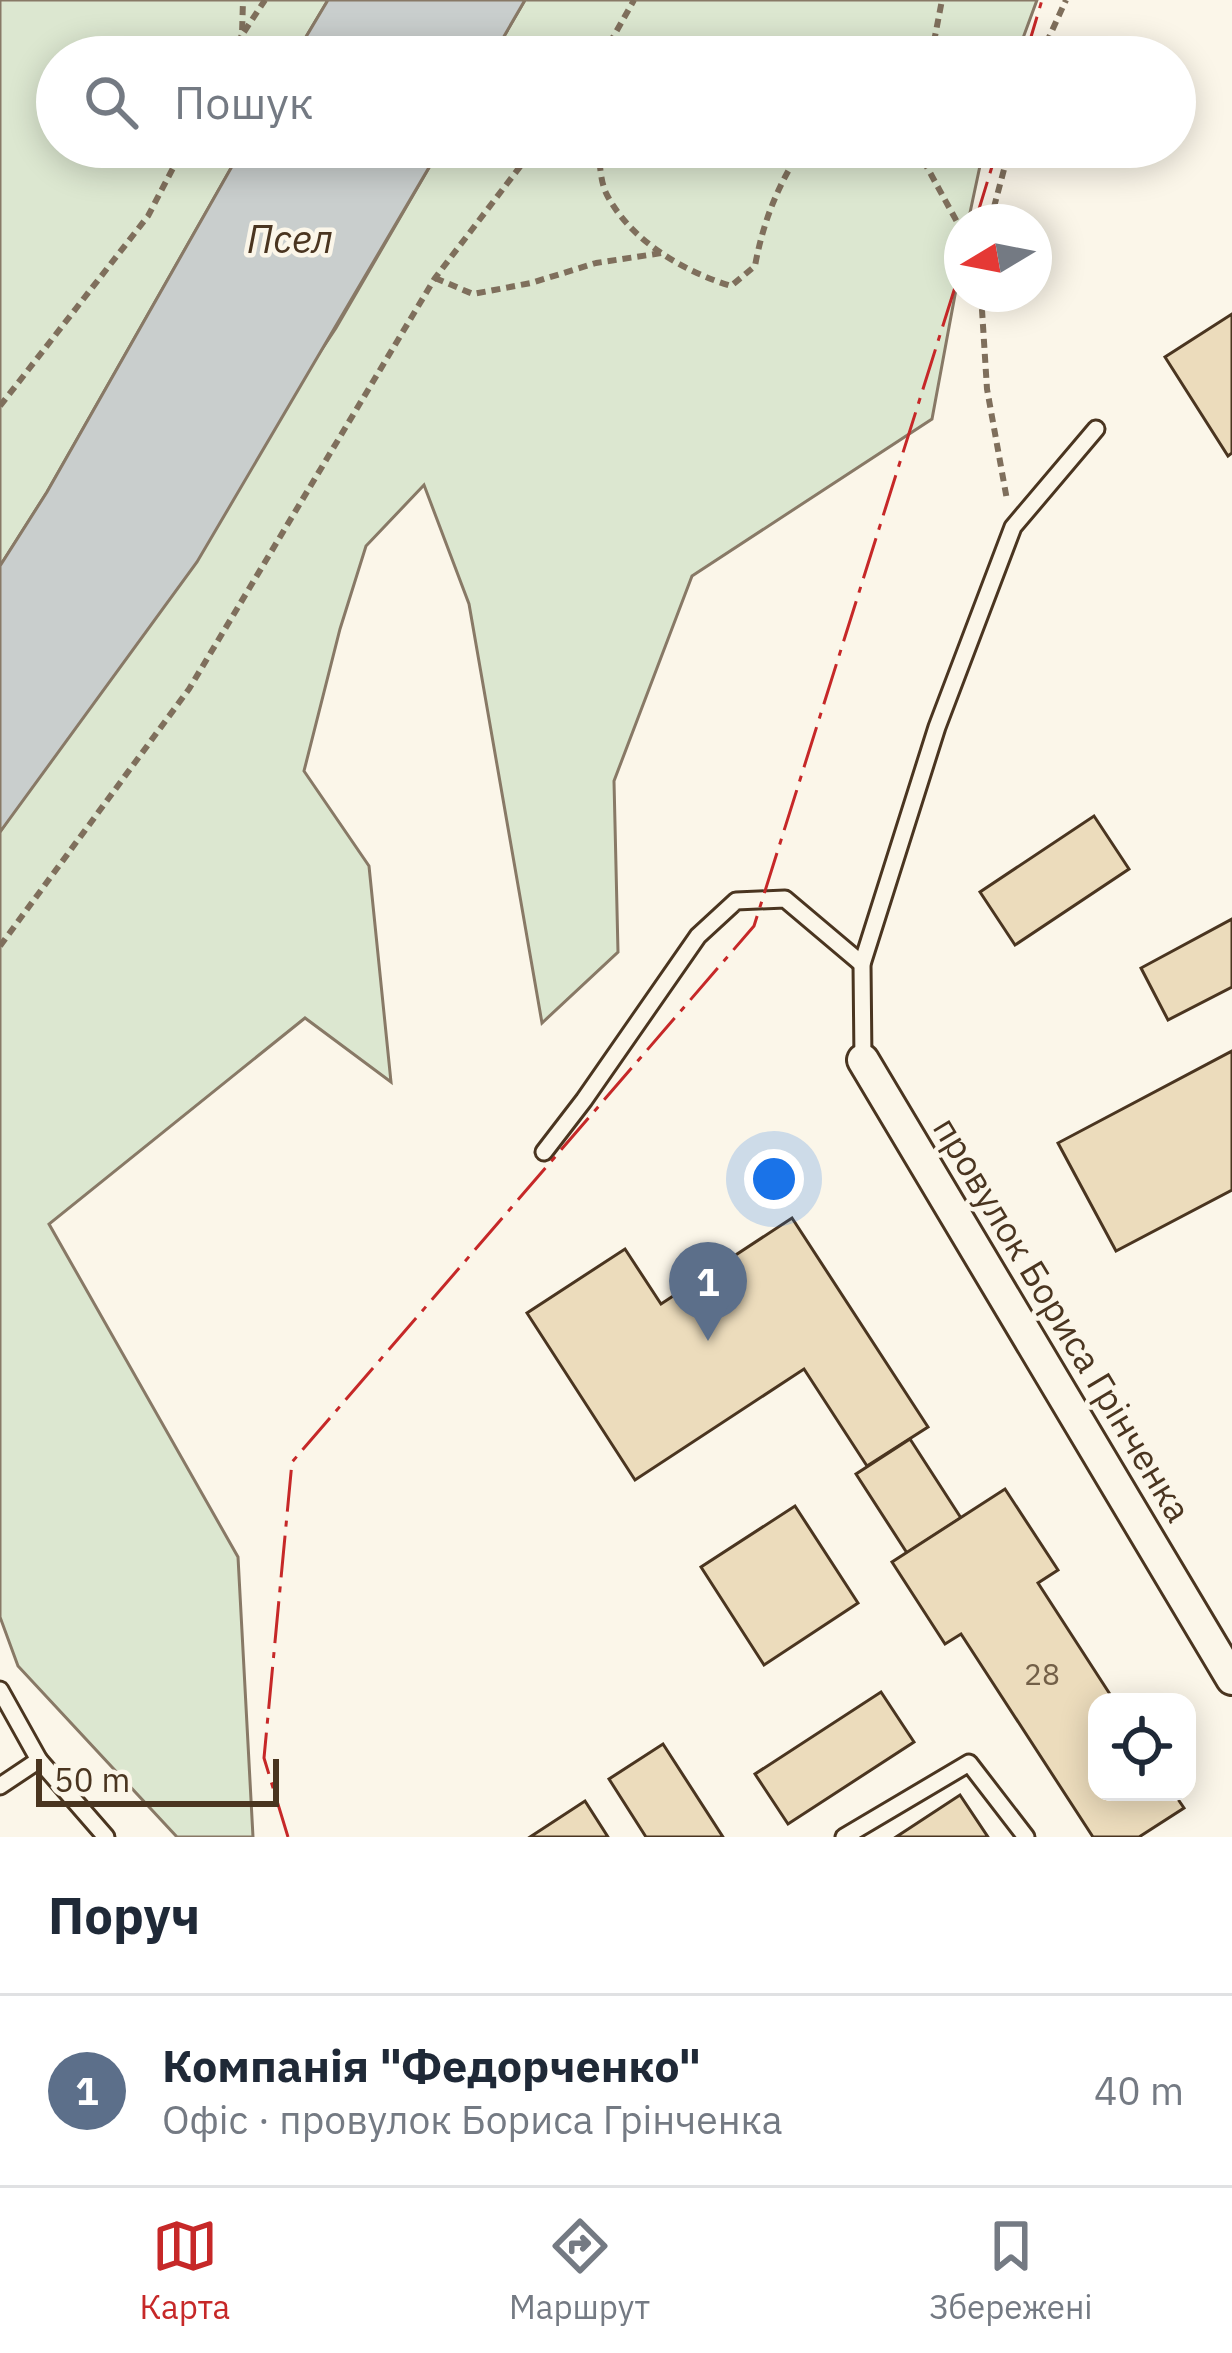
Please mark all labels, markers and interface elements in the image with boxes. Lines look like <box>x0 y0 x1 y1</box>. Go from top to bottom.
search box <box>36 36 1196 168</box>
icon: search <box>78 69 144 135</box>
text: Пошук <box>174 73 314 131</box>
north arrow <box>944 204 1052 312</box>
water label: Псел <box>247 213 333 264</box>
street label: провулок Бориса Грінченка <box>923 1108 1203 1530</box>
your location <box>744 1149 804 1209</box>
pin: 1 <box>669 1242 747 1341</box>
house number: 28 <box>1024 1654 1060 1693</box>
map controls <box>1088 1693 1196 1801</box>
button: locate <box>1088 1693 1196 1801</box>
scale bar <box>36 1753 279 1806</box>
text: 50 m <box>54 1758 130 1801</box>
text: Поруч <box>48 1882 200 1948</box>
text: Компанія "Федорченко" <box>162 2036 701 2094</box>
text: 1 <box>75 2065 99 2116</box>
text: 40 m <box>1094 2065 1184 2116</box>
text: Офіс · провулок Бориса Грінченка <box>162 2094 782 2145</box>
tab: Карта <box>139 2213 230 2328</box>
tab: Маршрут <box>509 2213 650 2328</box>
tab: Збережені <box>929 2213 1093 2328</box>

